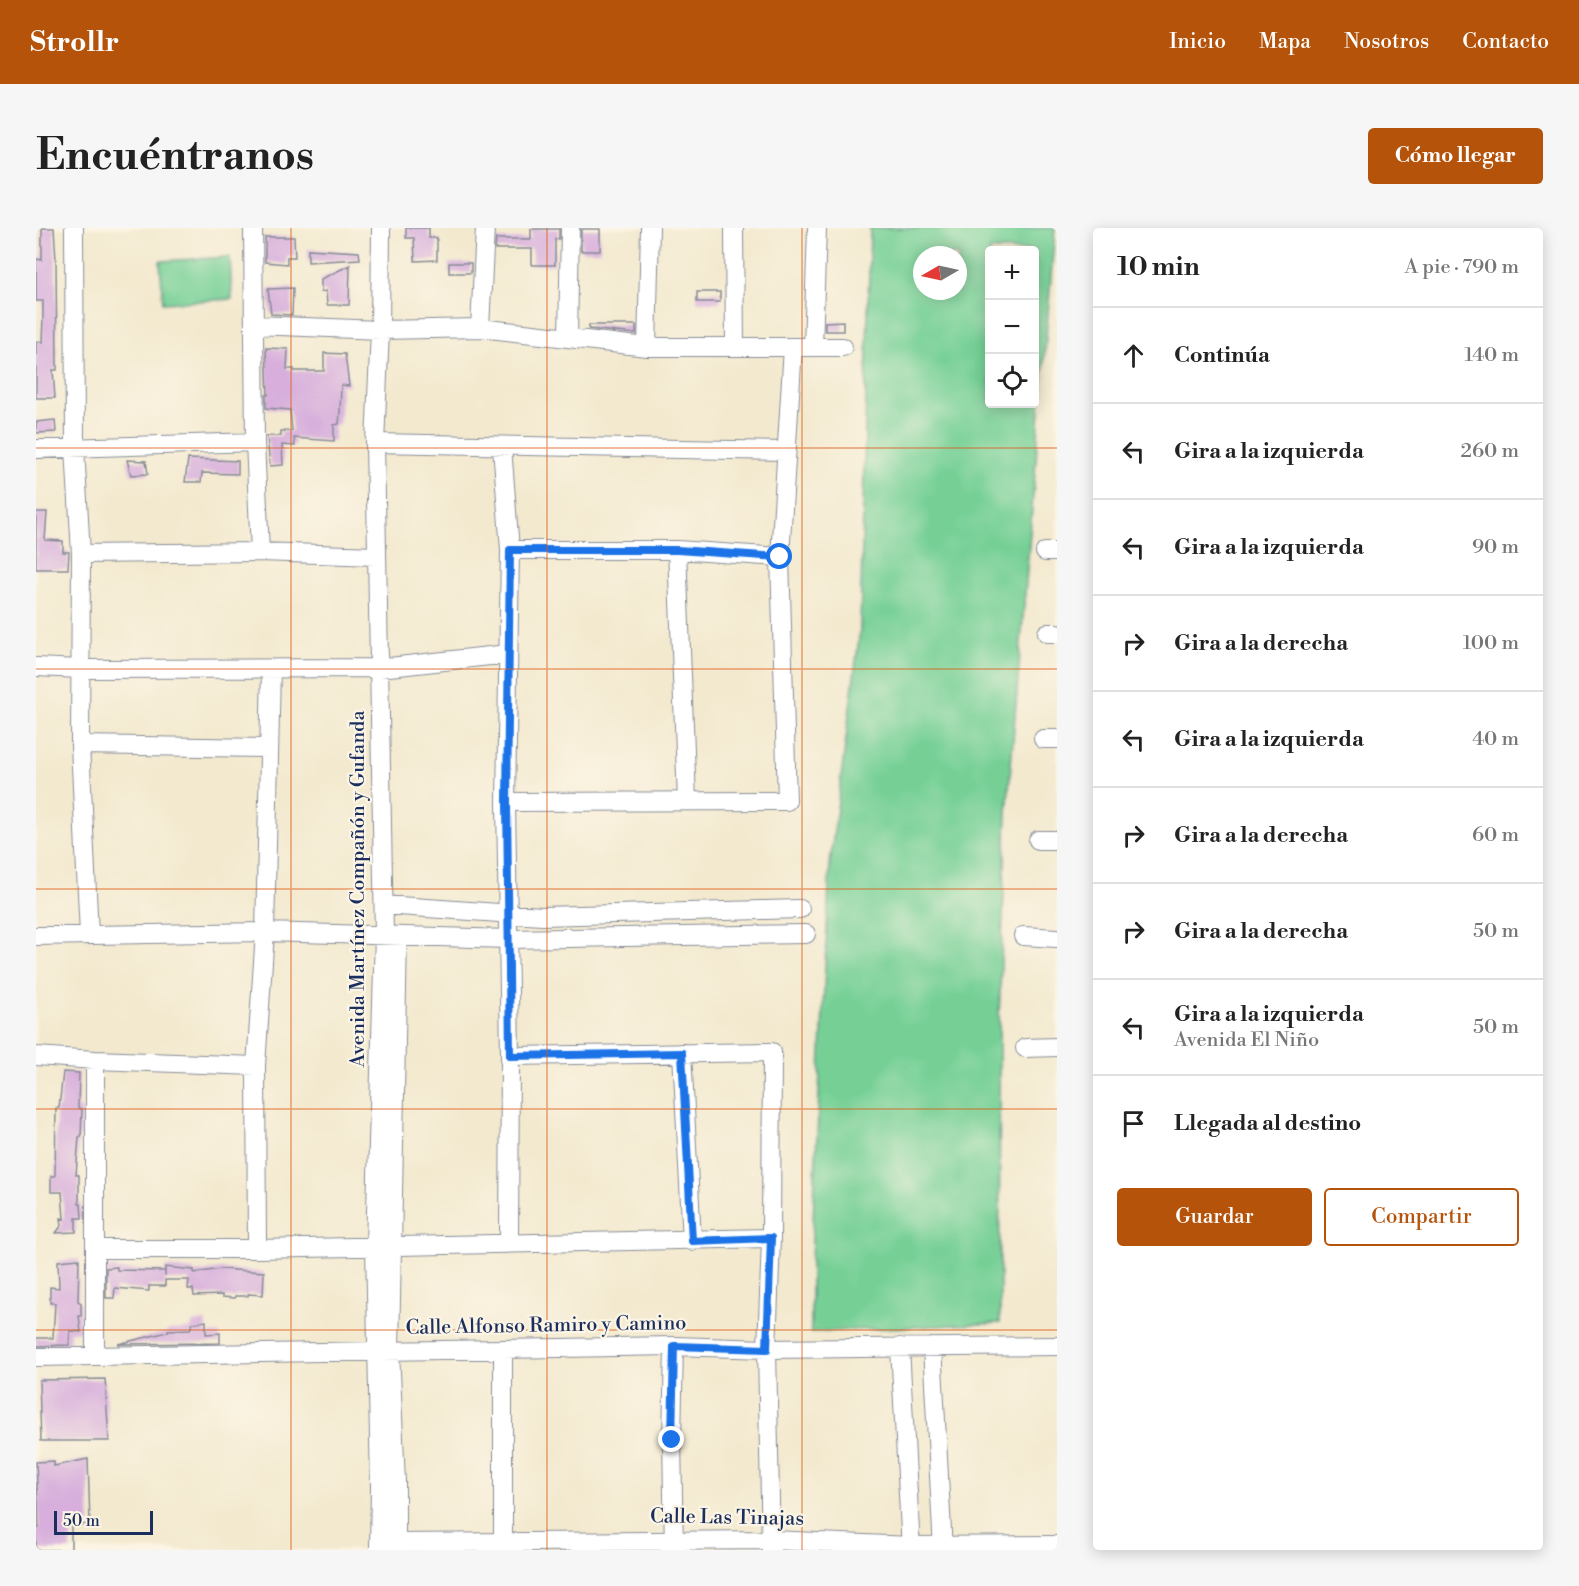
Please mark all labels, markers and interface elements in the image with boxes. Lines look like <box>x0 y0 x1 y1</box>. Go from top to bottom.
text: Strollr <box>30 25 119 60</box>
text: Inicio <box>1169 29 1226 55</box>
text: Mapa <box>1259 29 1311 55</box>
text: Nosotros <box>1344 29 1429 55</box>
text: Contacto <box>1462 29 1549 55</box>
button: Cómo llegar <box>1368 128 1543 184</box>
text: Encuéntranos <box>36 130 314 183</box>
north arrow <box>913 246 967 300</box>
map controls <box>985 246 1039 408</box>
button: + <box>985 246 1039 300</box>
text: 10 min <box>1117 251 1200 283</box>
text: A pie · 790 m <box>1405 255 1519 280</box>
button: − <box>985 300 1039 354</box>
icon: ahead <box>1117 339 1150 372</box>
text: Continúa <box>1174 342 1270 369</box>
text: 140 m <box>1464 343 1519 368</box>
button: locate <box>985 354 1039 408</box>
icon: left <box>1117 435 1150 468</box>
text: Gira a la izquierda <box>1174 438 1364 465</box>
text: 260 m <box>1461 439 1519 464</box>
icon: left <box>1117 531 1150 564</box>
text: Gira a la izquierda <box>1174 534 1364 561</box>
text: 90 m <box>1472 535 1519 560</box>
route start <box>766 543 792 569</box>
icon: right <box>1117 627 1150 660</box>
text: Gira a la derecha <box>1174 630 1348 657</box>
text: 100 m <box>1463 631 1519 656</box>
street label: Avenida Martínez Compañón y Gufanda <box>346 710 371 1069</box>
icon: left <box>1117 723 1150 756</box>
text: Gira a la izquierda <box>1174 726 1364 753</box>
text: 40 m <box>1472 727 1519 752</box>
icon: right <box>1117 819 1150 852</box>
text: Gira a la derecha <box>1174 822 1348 849</box>
text: 60 m <box>1472 823 1519 848</box>
icon: right <box>1117 915 1150 948</box>
text: Gira a la derecha <box>1174 918 1348 945</box>
text: 50 m <box>1473 919 1519 944</box>
text: Gira a la izquierda <box>1174 1001 1364 1028</box>
icon: left <box>1117 1011 1150 1044</box>
text: 50 m <box>1473 1015 1519 1040</box>
text: Avenida El Niño <box>1174 1028 1319 1053</box>
icon: arrive <box>1117 1107 1150 1140</box>
text: Llegada al destino <box>1174 1110 1361 1137</box>
button: Guardar <box>1117 1188 1312 1246</box>
button: Compartir <box>1324 1188 1519 1246</box>
street label: Calle Alfonso Ramiro y Camino <box>405 1311 687 1341</box>
route end <box>658 1426 684 1452</box>
street label: Calle Las Tinajas <box>650 1504 804 1532</box>
scale bar <box>54 1508 153 1536</box>
text: 50 m <box>63 1511 100 1531</box>

